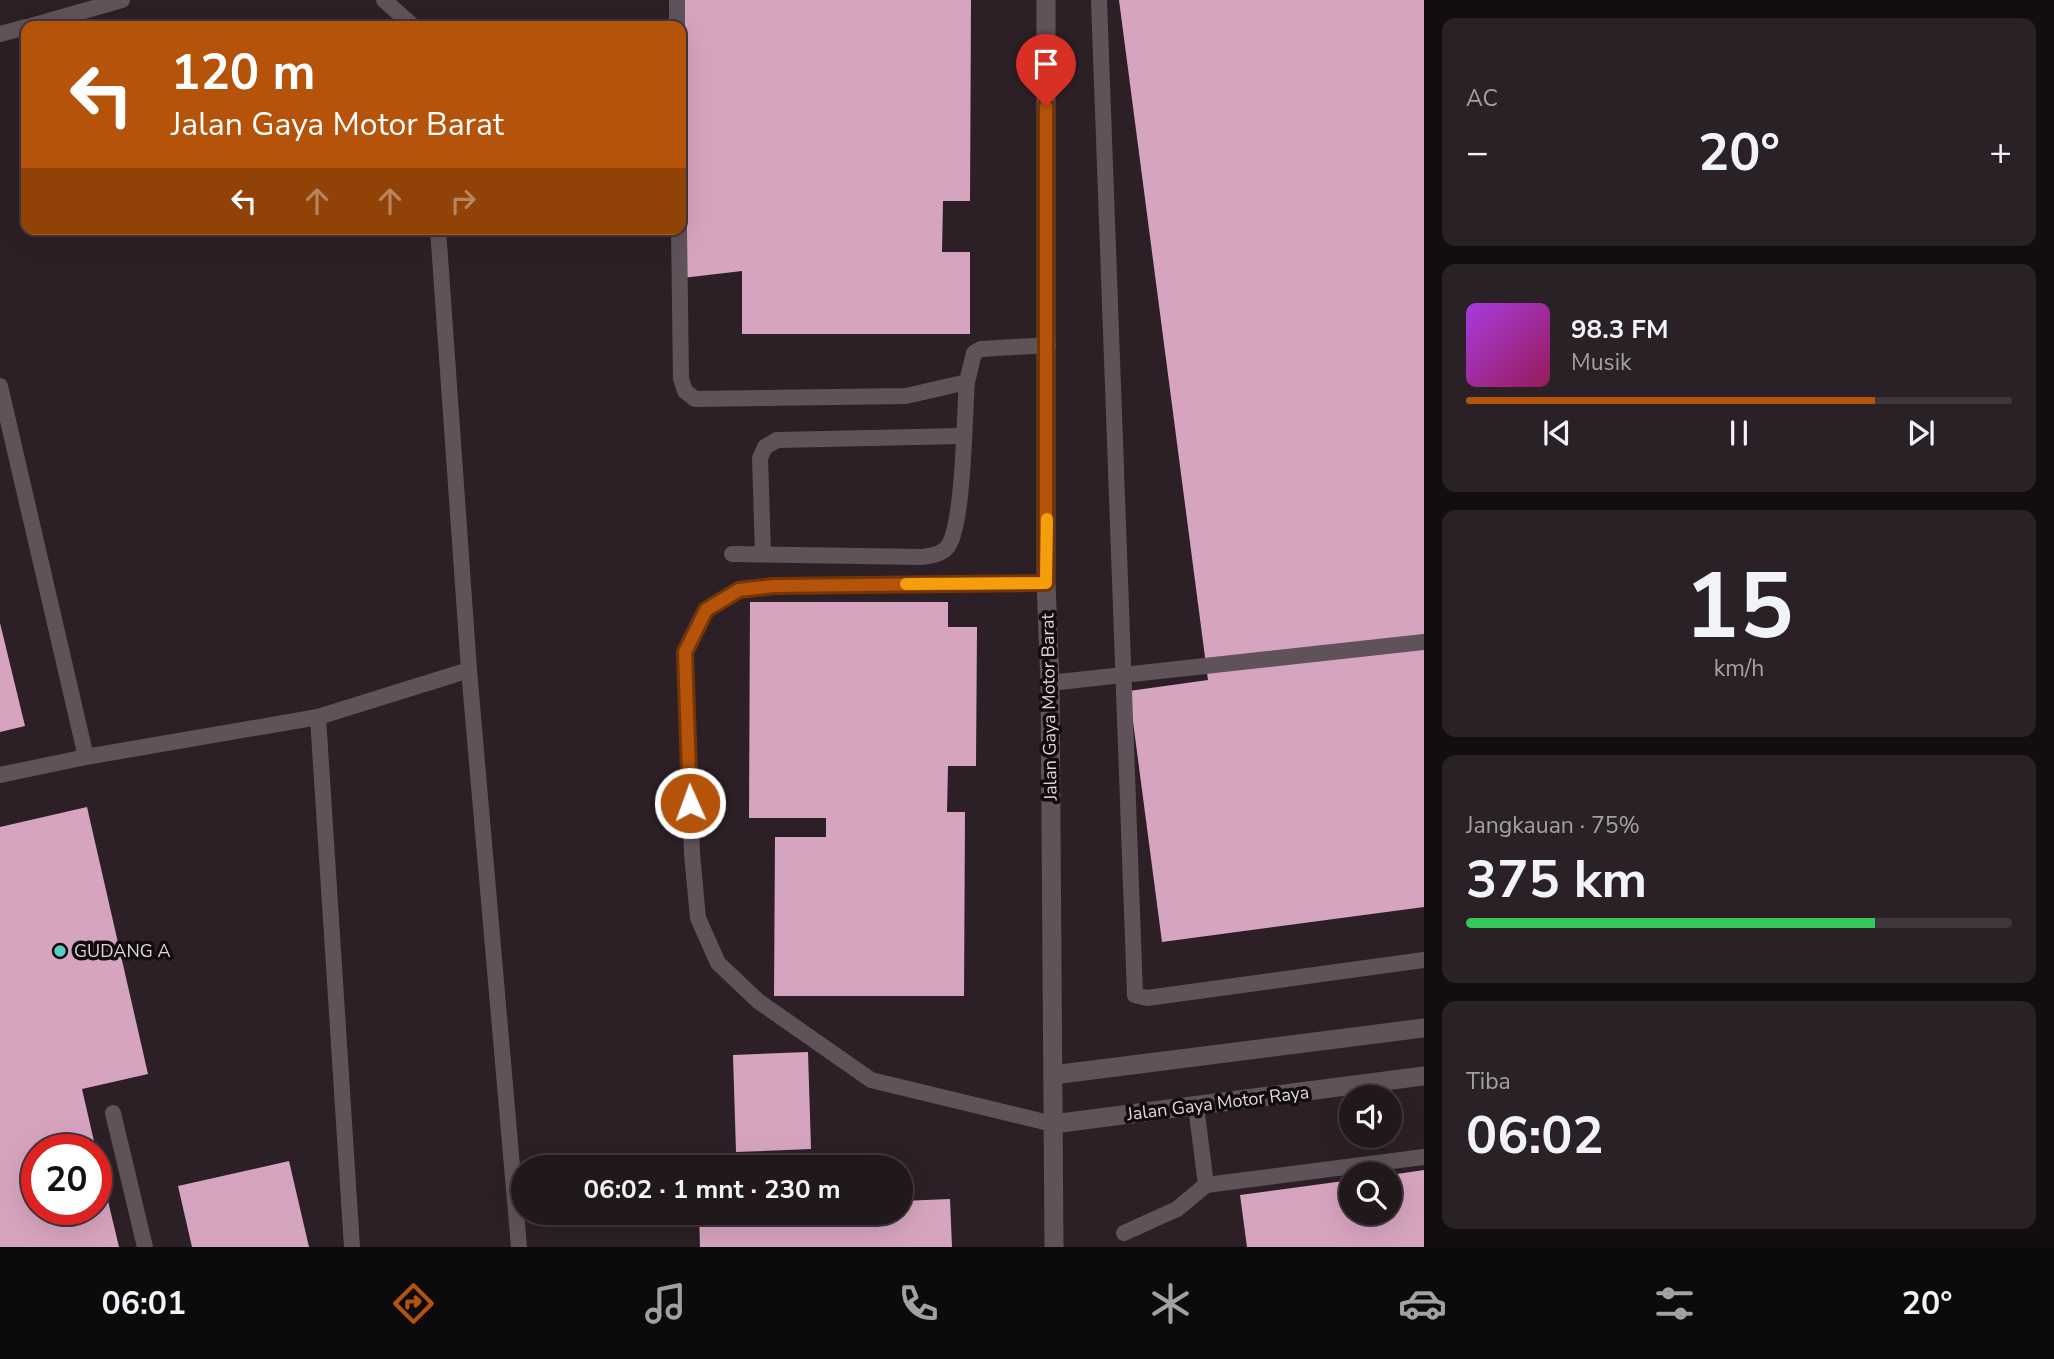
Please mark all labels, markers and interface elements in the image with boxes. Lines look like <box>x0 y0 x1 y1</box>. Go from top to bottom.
pin <box>1016 34 1076 106</box>
text: 120 m <box>171 39 315 106</box>
icon: arrive <box>1027 45 1065 83</box>
icon: left <box>56 49 147 140</box>
text: AC <box>1466 83 1498 114</box>
text: Jalan Gaya Motor Barat <box>171 103 504 146</box>
text: 20° <box>1698 117 1780 188</box>
text: − <box>1466 127 1489 178</box>
text: + <box>1989 127 2012 178</box>
icon: left <box>225 182 263 220</box>
icon: ahead <box>298 182 336 220</box>
icon: ahead <box>371 182 409 220</box>
icon: right <box>444 182 482 220</box>
text: 98.3 FM <box>1571 312 1668 347</box>
text: Musik <box>1571 347 1631 378</box>
icon: previous <box>1538 414 1576 452</box>
icon: pause <box>1720 414 1758 452</box>
icon: next <box>1902 414 1940 452</box>
text: 15 <box>1684 545 1794 669</box>
street label: Jalan Gaya Motor Barat <box>1035 612 1063 802</box>
text: km/h <box>1714 653 1764 684</box>
position arrow <box>653 766 727 840</box>
text: Jangkauan · 75% <box>1466 810 1640 841</box>
text: 375 km <box>1466 844 1647 915</box>
place label: GUDANG A <box>74 939 171 963</box>
marker: GUDANG A <box>52 943 68 959</box>
text: Tiba <box>1466 1066 1511 1097</box>
street label: Jalan Gaya Motor Raya <box>1124 1080 1311 1126</box>
map controls <box>1339 1085 1402 1225</box>
button: sound <box>1339 1085 1402 1148</box>
text: 06:02 <box>1466 1100 1604 1171</box>
speed limit sign: 20 <box>21 1134 112 1225</box>
button: search <box>1339 1162 1402 1225</box>
text: 06:02 · 1 mnt · 230 m <box>583 1172 841 1207</box>
icon: directions <box>389 1279 438 1328</box>
icon: music <box>641 1279 690 1328</box>
icon: phone <box>894 1279 943 1328</box>
icon: climate <box>1146 1279 1195 1328</box>
icon: car <box>1398 1279 1447 1328</box>
icon: filters <box>1650 1279 1699 1328</box>
text: 06:01 <box>102 1282 186 1325</box>
text: 20° <box>1902 1282 1952 1325</box>

